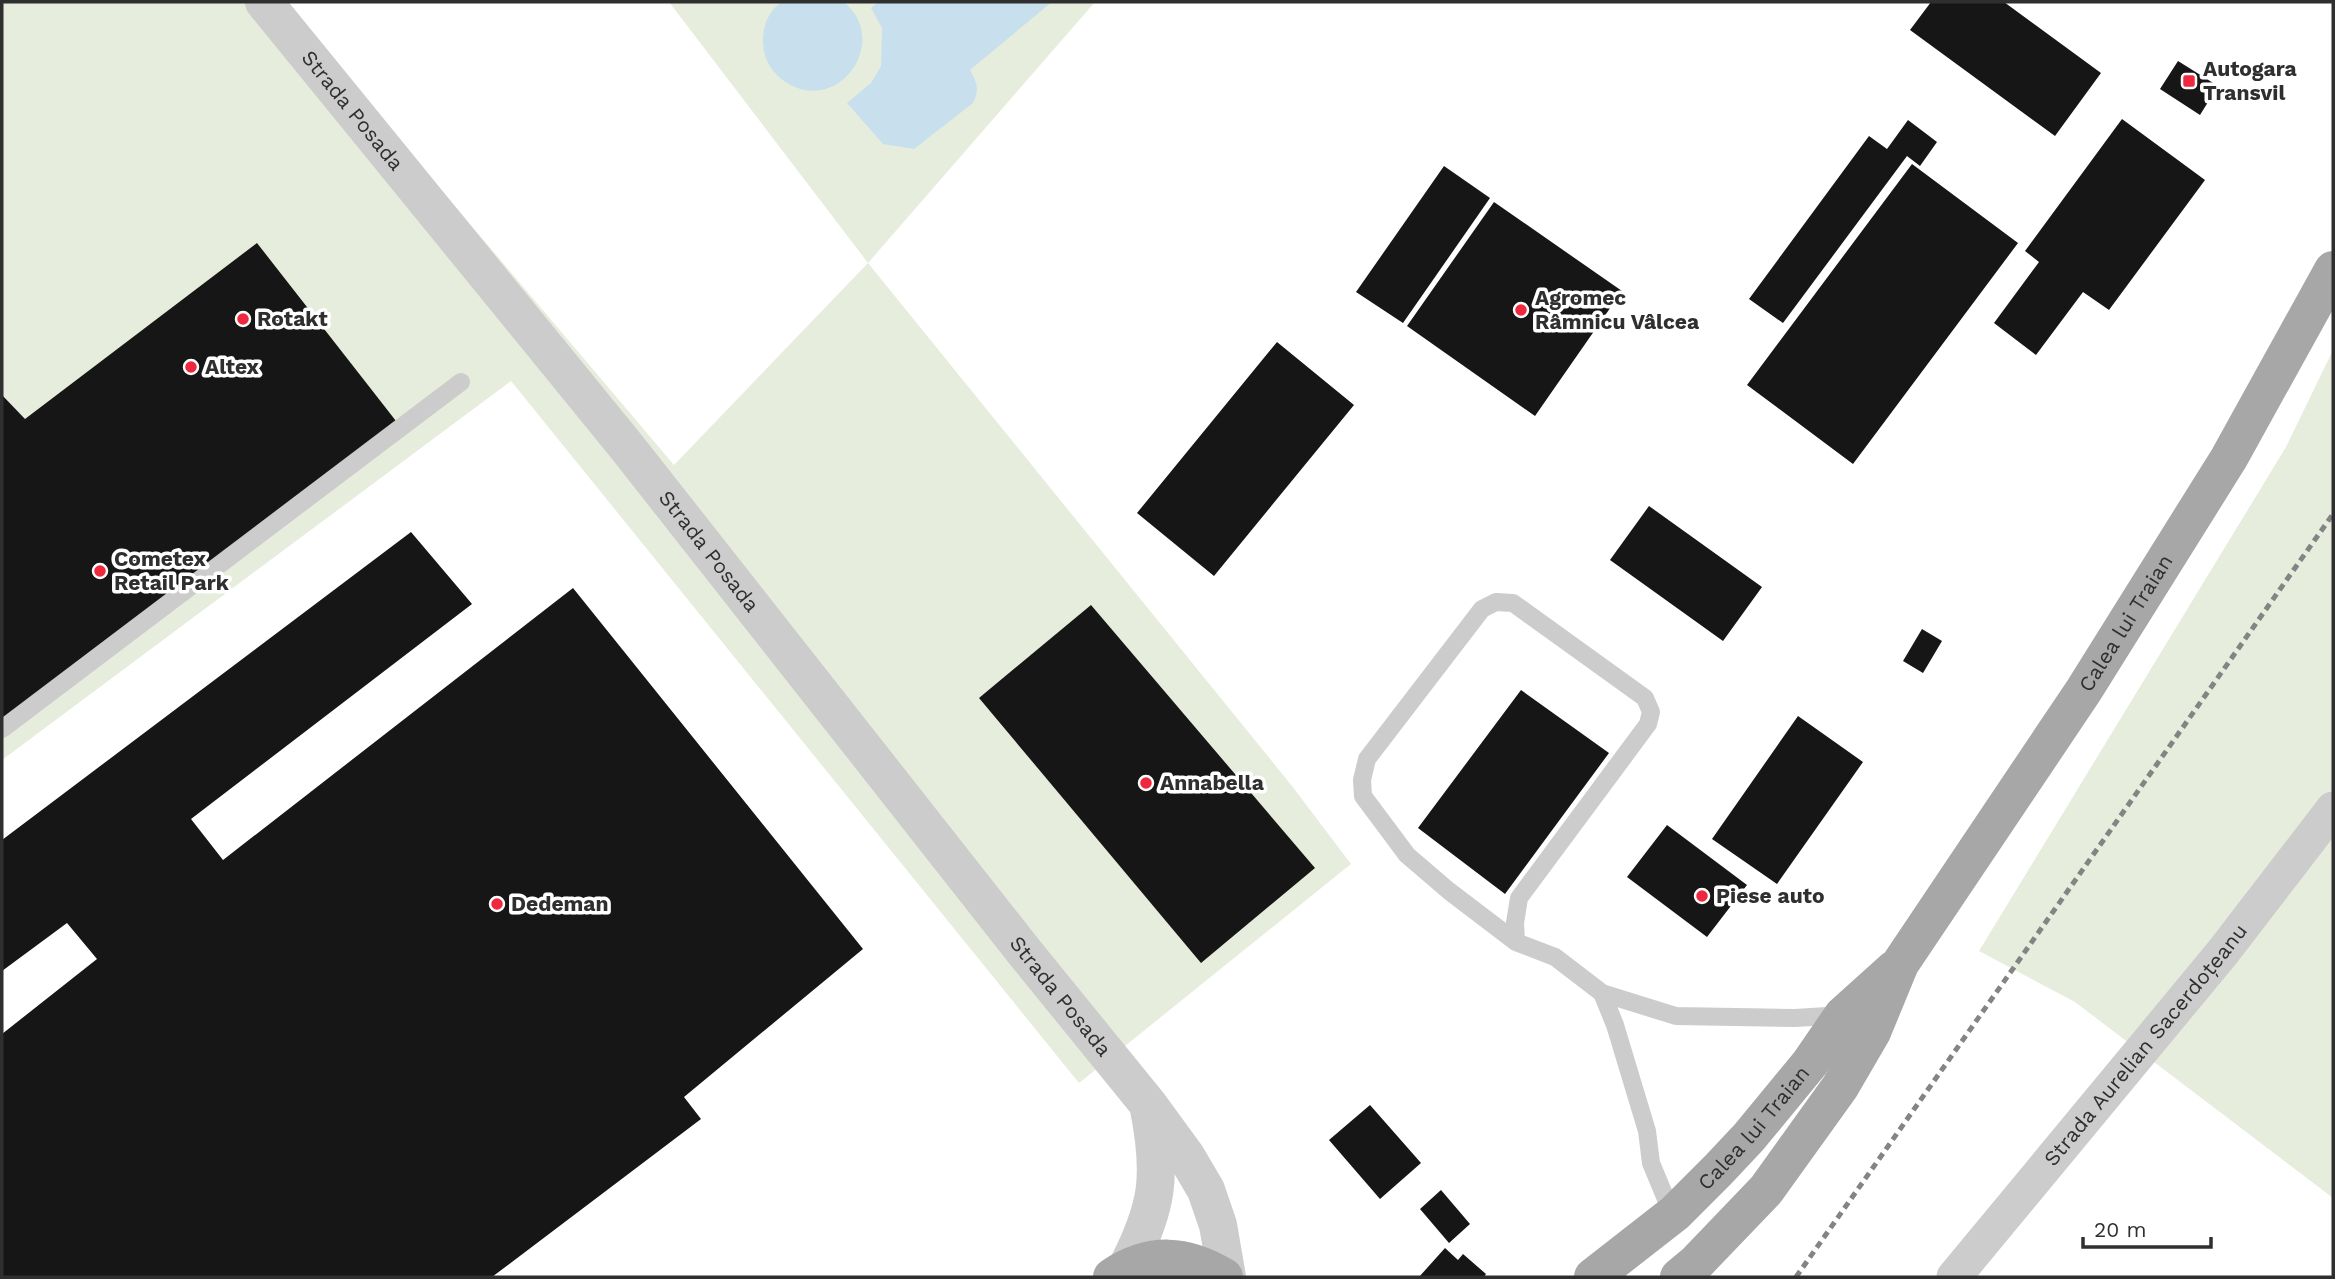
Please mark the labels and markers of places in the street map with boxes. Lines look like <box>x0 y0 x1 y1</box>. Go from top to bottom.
place label: Autogara Transvil <box>2203 56 2298 105</box>
marker: Autogara Transvil <box>2181 73 2197 89</box>
place label: Agromec Râmnicu Vâlcea <box>1535 285 1700 334</box>
marker: Agromec Râmnicu Vâlcea <box>1513 302 1529 318</box>
place label: Rotakt <box>257 306 328 331</box>
marker: Rotakt <box>235 311 251 327</box>
place label: Altex <box>205 354 260 379</box>
marker: Altex <box>183 359 199 375</box>
place label: Cometex Retail Park <box>114 546 230 595</box>
marker: Cometex Retail Park <box>92 563 108 579</box>
place label: Annabella <box>1160 770 1265 795</box>
marker: Annabella <box>1138 775 1154 791</box>
place label: Piese auto <box>1716 883 1825 908</box>
marker: Piese auto <box>1694 888 1710 904</box>
place label: Dedeman <box>511 891 609 916</box>
marker: Dedeman <box>489 896 505 912</box>

